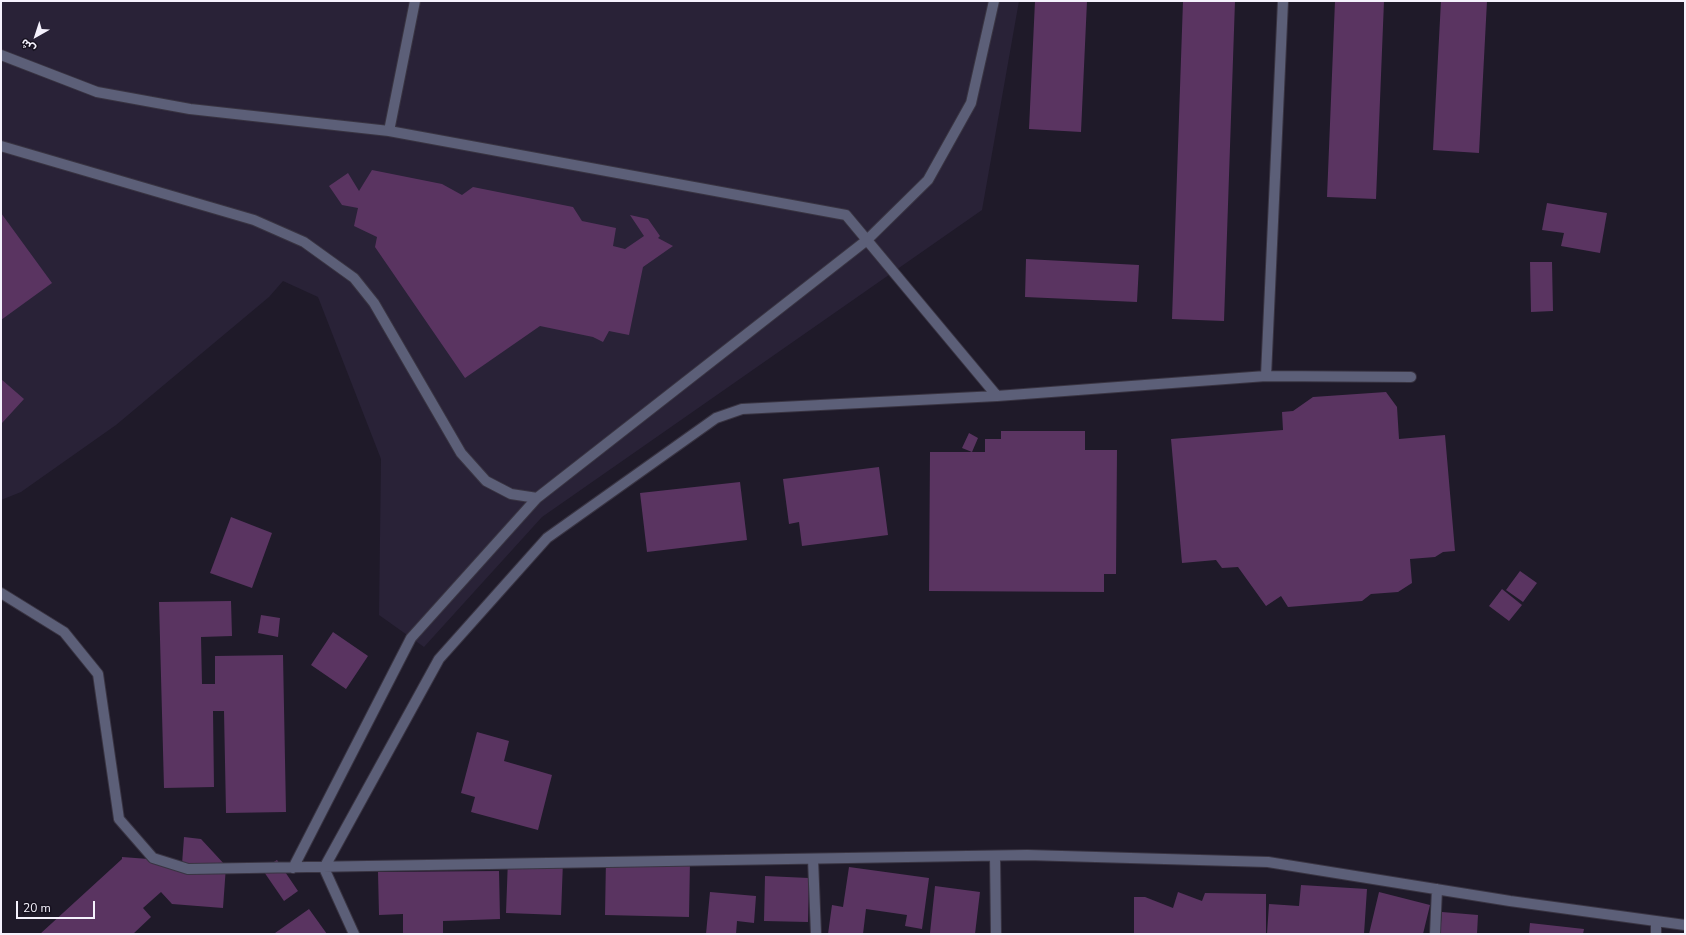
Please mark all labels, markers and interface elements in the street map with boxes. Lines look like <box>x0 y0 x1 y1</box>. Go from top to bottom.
north arrow <box>16 16 56 56</box>
text: ش <box>18 35 39 56</box>
scale bar <box>18 893 97 919</box>
text: 20 m <box>23 900 51 916</box>

